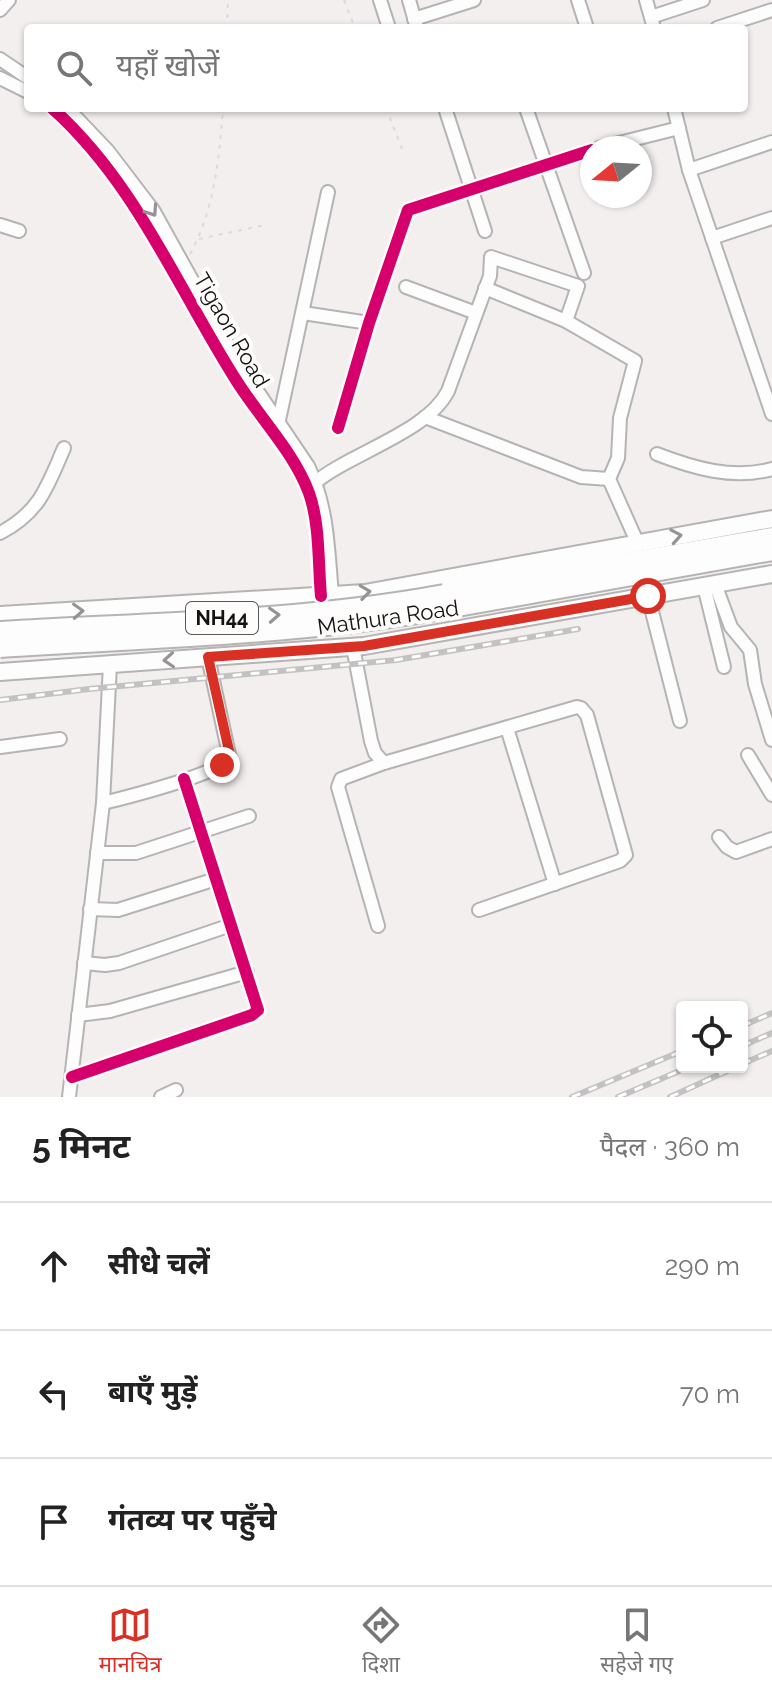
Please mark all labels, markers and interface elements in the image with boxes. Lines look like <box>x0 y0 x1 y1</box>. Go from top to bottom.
search box <box>24 24 748 112</box>
icon: search <box>52 46 96 90</box>
text: यहाँ खोजें <box>116 48 219 83</box>
north arrow <box>580 136 652 208</box>
one-way arrow <box>143 202 158 216</box>
street label: Tigaon Road <box>189 268 275 392</box>
one-way arrow <box>669 529 683 546</box>
route start <box>630 578 666 614</box>
one-way arrow <box>359 584 372 601</box>
street label: Mathura Road <box>316 594 460 640</box>
road number: NH44 <box>186 602 258 634</box>
one-way arrow <box>72 603 85 620</box>
one-way arrow <box>268 607 281 624</box>
one-way arrow <box>162 651 175 668</box>
route end <box>204 747 240 783</box>
map controls <box>676 1001 748 1073</box>
button: locate <box>676 1001 748 1073</box>
text: 5 मिनट <box>32 1126 130 1166</box>
text: पैदल · 360 m <box>600 1132 740 1162</box>
icon: ahead <box>32 1244 76 1288</box>
text: सीधे चलें <box>108 1246 210 1281</box>
text: 290 m <box>665 1251 740 1281</box>
icon: left <box>32 1372 76 1416</box>
text: बाएँ मुड़ें <box>108 1374 197 1409</box>
text: 70 m <box>680 1379 740 1409</box>
icon: arrive <box>32 1500 76 1544</box>
text: गंतव्य पर पहुँचे <box>108 1502 277 1537</box>
tab: मानचित्र <box>99 1603 162 1681</box>
tab: दिशा <box>359 1603 403 1681</box>
tab: सहेजे गए <box>600 1603 673 1681</box>

